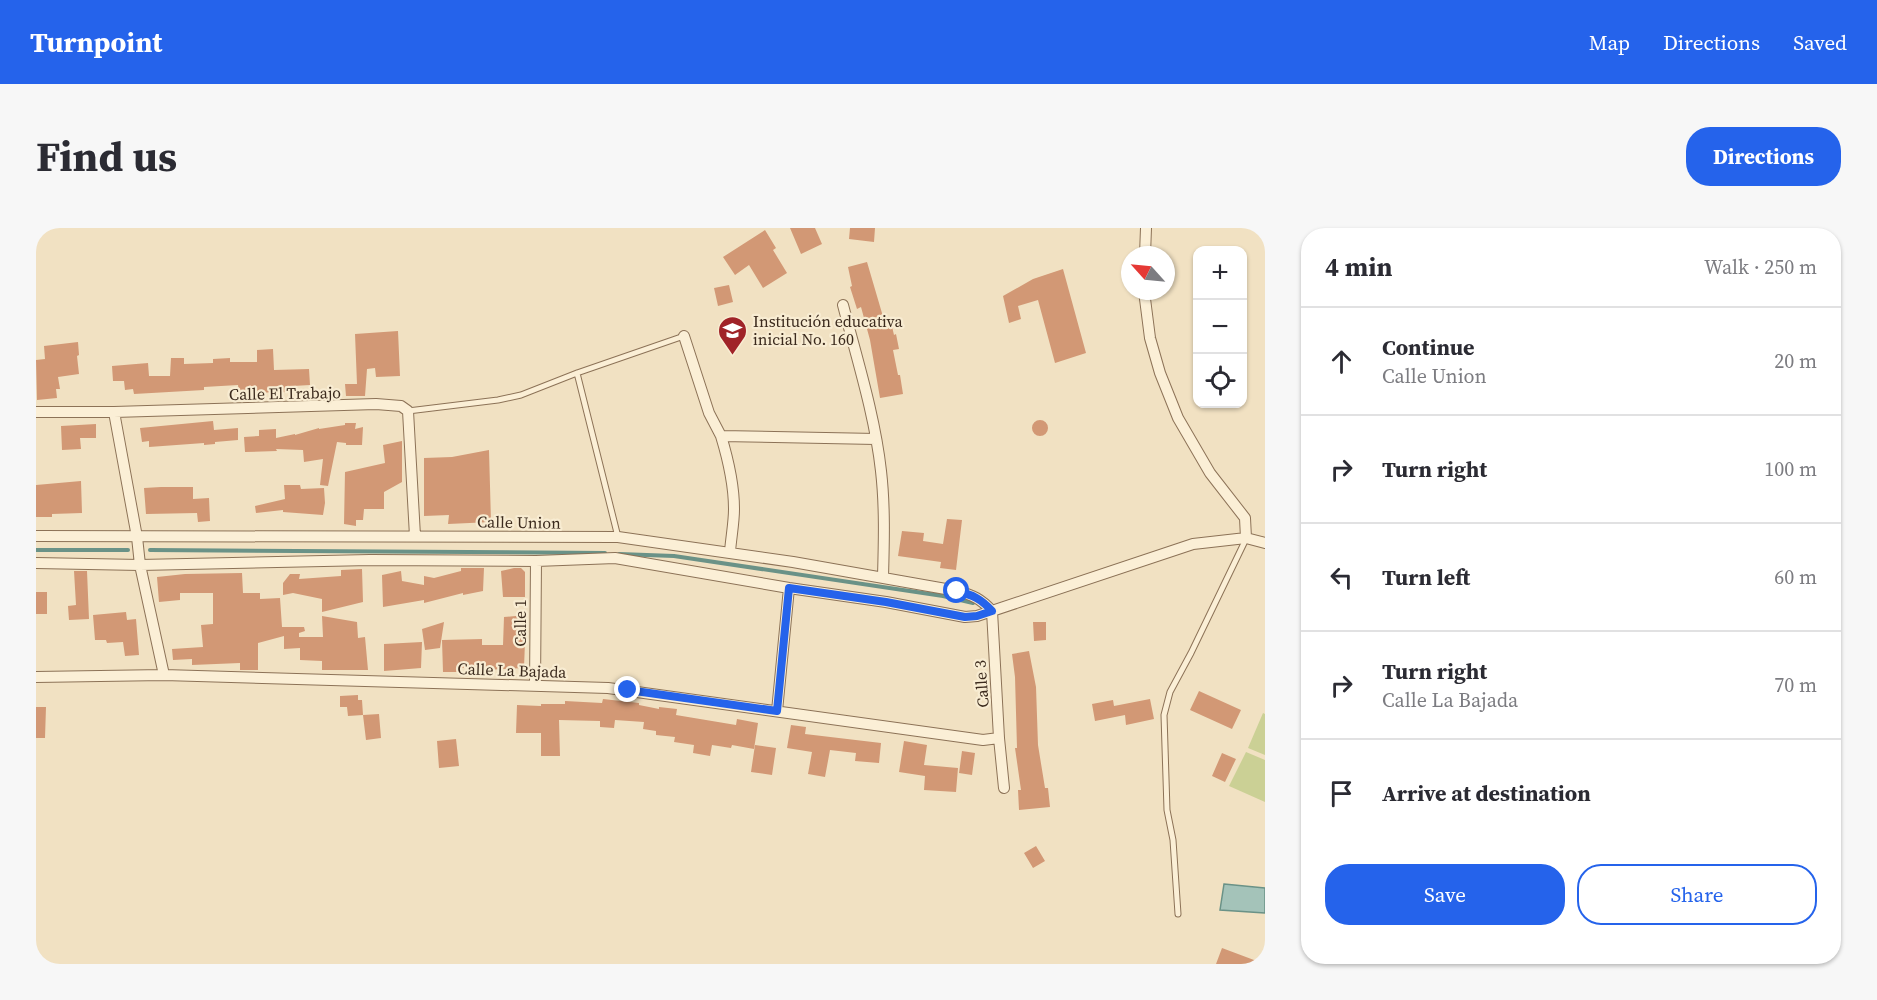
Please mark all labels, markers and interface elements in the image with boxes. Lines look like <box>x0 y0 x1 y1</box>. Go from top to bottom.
text: Turnpoint <box>30 23 162 61</box>
text: Map <box>1589 28 1630 57</box>
text: Directions <box>1663 28 1760 57</box>
text: Saved <box>1793 28 1847 57</box>
text: Find us <box>36 127 177 185</box>
button: Directions <box>1686 127 1841 186</box>
north arrow <box>1121 246 1175 300</box>
map controls <box>1193 246 1247 408</box>
button: + <box>1193 246 1247 300</box>
text: 4 min <box>1325 249 1392 285</box>
text: Walk · 250 m <box>1704 253 1817 281</box>
button: − <box>1193 300 1247 354</box>
place label: Institución educativa inicial No. 160 <box>753 310 903 350</box>
school or university icon: Institución educativa inicial No. 160 <box>716 314 748 356</box>
text: Continue <box>1382 332 1475 362</box>
icon: ahead <box>1325 345 1358 378</box>
text: 20 m <box>1774 347 1817 375</box>
button: locate <box>1193 354 1247 408</box>
text: Calle Union <box>1382 362 1487 390</box>
street label: Calle El Trabajo <box>229 381 341 405</box>
icon: right <box>1325 453 1358 486</box>
text: Turn right <box>1382 454 1487 484</box>
text: 100 m <box>1764 455 1817 483</box>
street label: Calle Union <box>477 510 561 534</box>
icon: left <box>1325 561 1358 594</box>
text: Turn left <box>1382 562 1470 592</box>
text: 60 m <box>1774 563 1817 591</box>
route start <box>943 577 969 603</box>
street label: Calle 1 <box>509 599 531 647</box>
text: Turn right <box>1382 656 1487 686</box>
street label: Calle La Bajada <box>457 657 568 683</box>
street label: Calle 3 <box>968 659 994 709</box>
icon: right <box>1325 669 1358 702</box>
text: 70 m <box>1774 671 1817 699</box>
route end <box>614 676 640 702</box>
text: Calle La Bajada <box>1382 686 1518 714</box>
icon: arrive <box>1325 777 1358 810</box>
text: Arrive at destination <box>1382 778 1591 808</box>
button: Save <box>1325 864 1565 925</box>
button: Share <box>1577 864 1817 925</box>

